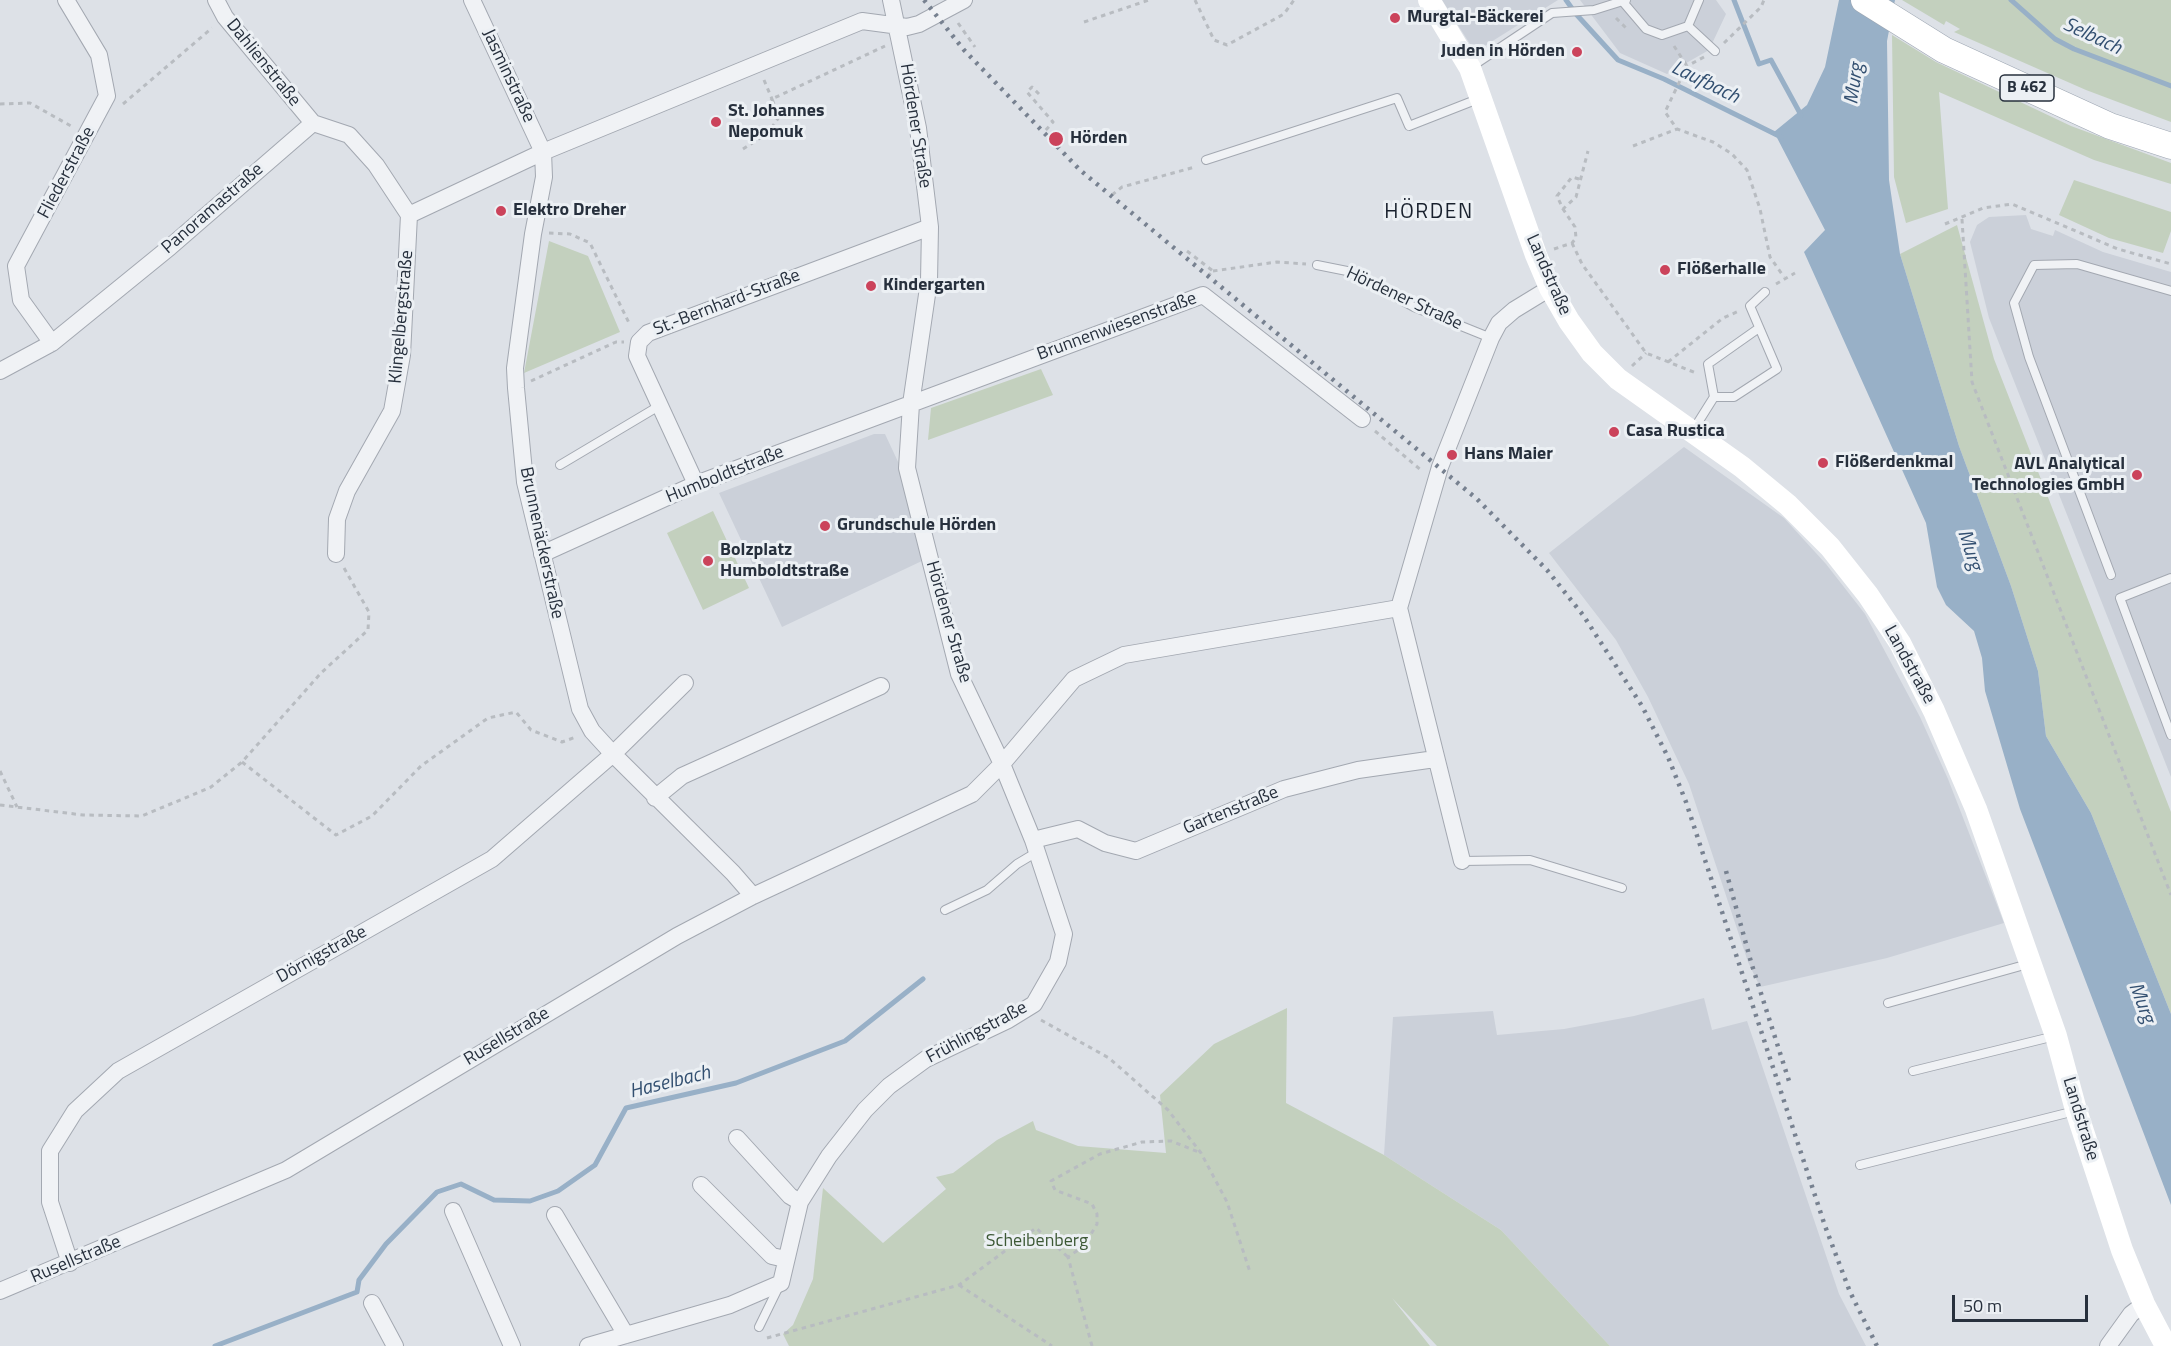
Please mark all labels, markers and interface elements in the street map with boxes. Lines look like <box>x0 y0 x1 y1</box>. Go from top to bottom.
place label: Murgtal-Bäckerei <box>1407 7 1544 29</box>
marker: Murgtal-Bäckerei <box>1388 11 1402 25</box>
water label: Selbach <box>2059 13 2125 61</box>
street label: Dahlienstraße <box>221 15 305 111</box>
street label: Jasminstraße <box>477 26 539 126</box>
place label: Juden in Hörden <box>1441 41 1565 63</box>
marker: Juden in Hörden <box>1570 45 1584 59</box>
water label: Laufbach <box>1667 56 1743 110</box>
street label: Hördener Straße <box>895 62 935 190</box>
water label: Murg <box>1840 62 1870 106</box>
road number: B 462 <box>2000 75 2054 101</box>
place label: St. Johannes Nepomuk <box>728 101 824 144</box>
marker: St. Johannes Nepomuk <box>709 115 723 129</box>
street label: Fliederstraße <box>34 123 100 223</box>
place label: Hörden <box>1070 128 1127 150</box>
marker: Hörden <box>1047 130 1065 148</box>
street label: Panoramastraße <box>158 159 268 259</box>
place label: Elektro Dreher <box>513 200 626 222</box>
district label: HÖRDEN <box>1384 200 1474 226</box>
marker: Elektro Dreher <box>494 204 508 218</box>
street label: Landstraße <box>1521 231 1575 319</box>
street label: Klingelbergstraße <box>385 249 419 385</box>
place label: Flößerhalle <box>1677 259 1766 281</box>
street label: Hördener Straße <box>1342 263 1466 335</box>
marker: Flößerhalle <box>1658 263 1672 277</box>
street label: St.-Bernhard-Straße <box>651 265 803 341</box>
place label: Kindergarten <box>883 275 985 297</box>
marker: Kindergarten <box>864 279 878 293</box>
street label: Brunnenwiesenstraße <box>1034 288 1200 366</box>
place label: Casa Rustica <box>1626 421 1725 443</box>
marker: Casa Rustica <box>1607 425 1621 439</box>
street label: Humboldtstraße <box>663 442 787 508</box>
place label: Hans Maier <box>1464 444 1553 466</box>
marker: Hans Maier <box>1445 448 1459 462</box>
place label: Flößerdenkmal <box>1835 452 1953 474</box>
place label: AVL Analytical Technologies GmbH <box>1972 454 2125 496</box>
marker: Flößerdenkmal <box>1816 456 1830 470</box>
street label: Brunnenäckerstraße <box>514 465 568 621</box>
marker: AVL Analytical Technologies GmbH <box>2130 468 2144 482</box>
place label: Grundschule Hörden <box>837 515 996 537</box>
marker: Grundschule Hörden <box>818 519 832 533</box>
water label: Murg <box>1951 527 1987 573</box>
place label: Bolzplatz Humboldtstraße <box>720 540 849 582</box>
marker: Bolzplatz Humboldtstraße <box>701 554 715 568</box>
street label: Hördener Straße <box>920 559 976 685</box>
street label: Landstraße <box>1879 622 1939 708</box>
street label: Gartenstraße <box>1180 782 1282 840</box>
street label: Dörnigstraße <box>273 921 371 989</box>
water label: Murg <box>2122 979 2160 1027</box>
street label: Frühlingstraße <box>923 997 1031 1069</box>
street label: Rusellstraße <box>460 1003 554 1071</box>
water label: Haselbach <box>627 1061 713 1105</box>
street label: Landstraße <box>2057 1075 2103 1163</box>
street label: Rusellstraße <box>28 1231 124 1289</box>
park label: Scheibenberg <box>986 1231 1088 1253</box>
scale bar <box>1955 1283 2092 1321</box>
text: 50 m <box>1963 1292 2002 1319</box>

